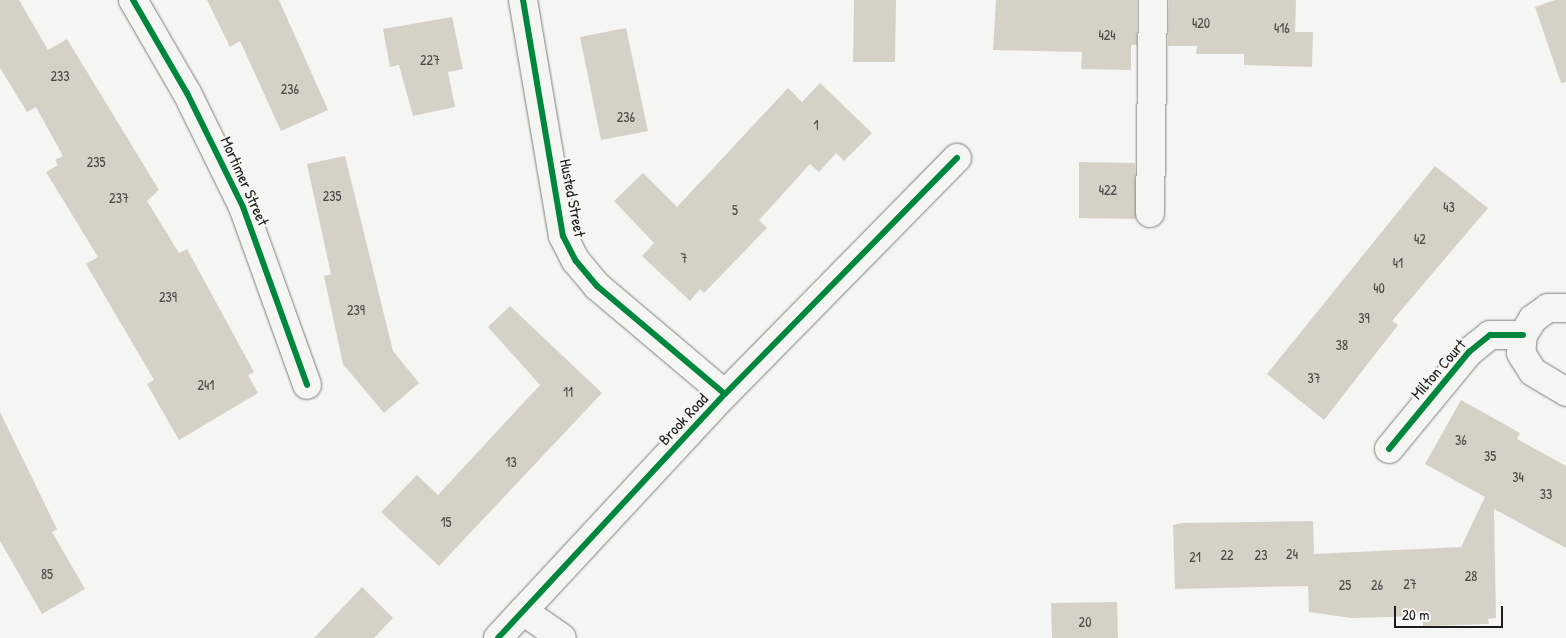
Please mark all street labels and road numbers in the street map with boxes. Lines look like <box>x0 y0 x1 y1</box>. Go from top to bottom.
street label: Mortimer Street <box>217 133 273 229</box>
street label: Husted Street <box>556 157 590 239</box>
street label: Milton Court <box>1407 335 1469 403</box>
street label: Brook Road <box>654 389 712 449</box>

